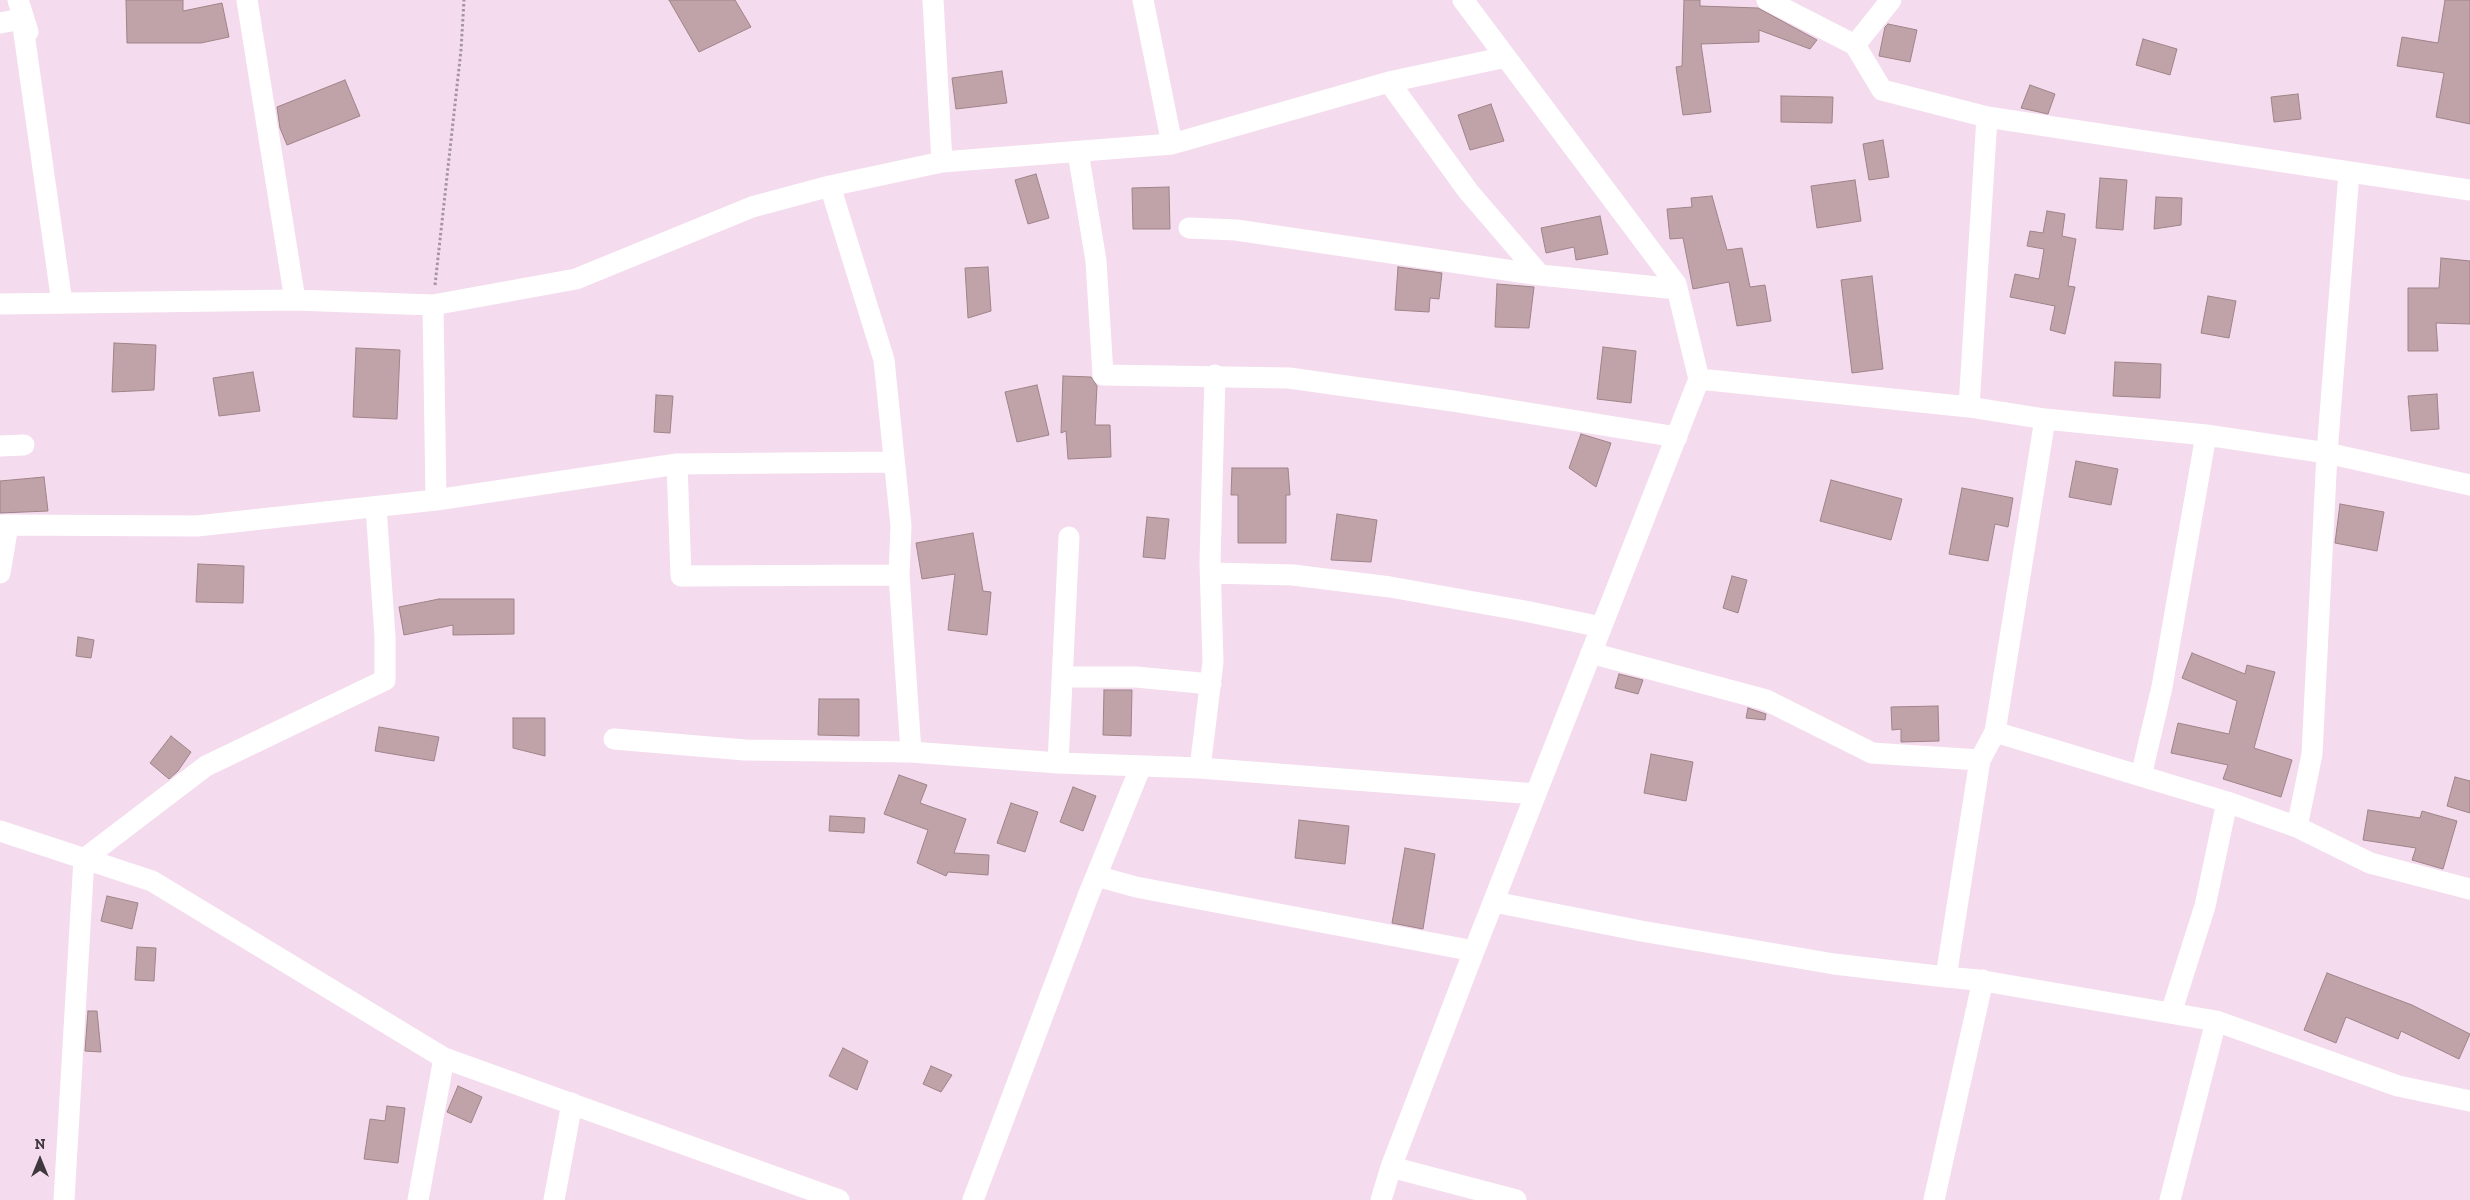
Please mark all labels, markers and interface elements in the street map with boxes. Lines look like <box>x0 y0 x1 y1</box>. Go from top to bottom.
north arrow <box>15 1135 65 1185</box>
text: N <box>35 1136 45 1153</box>

